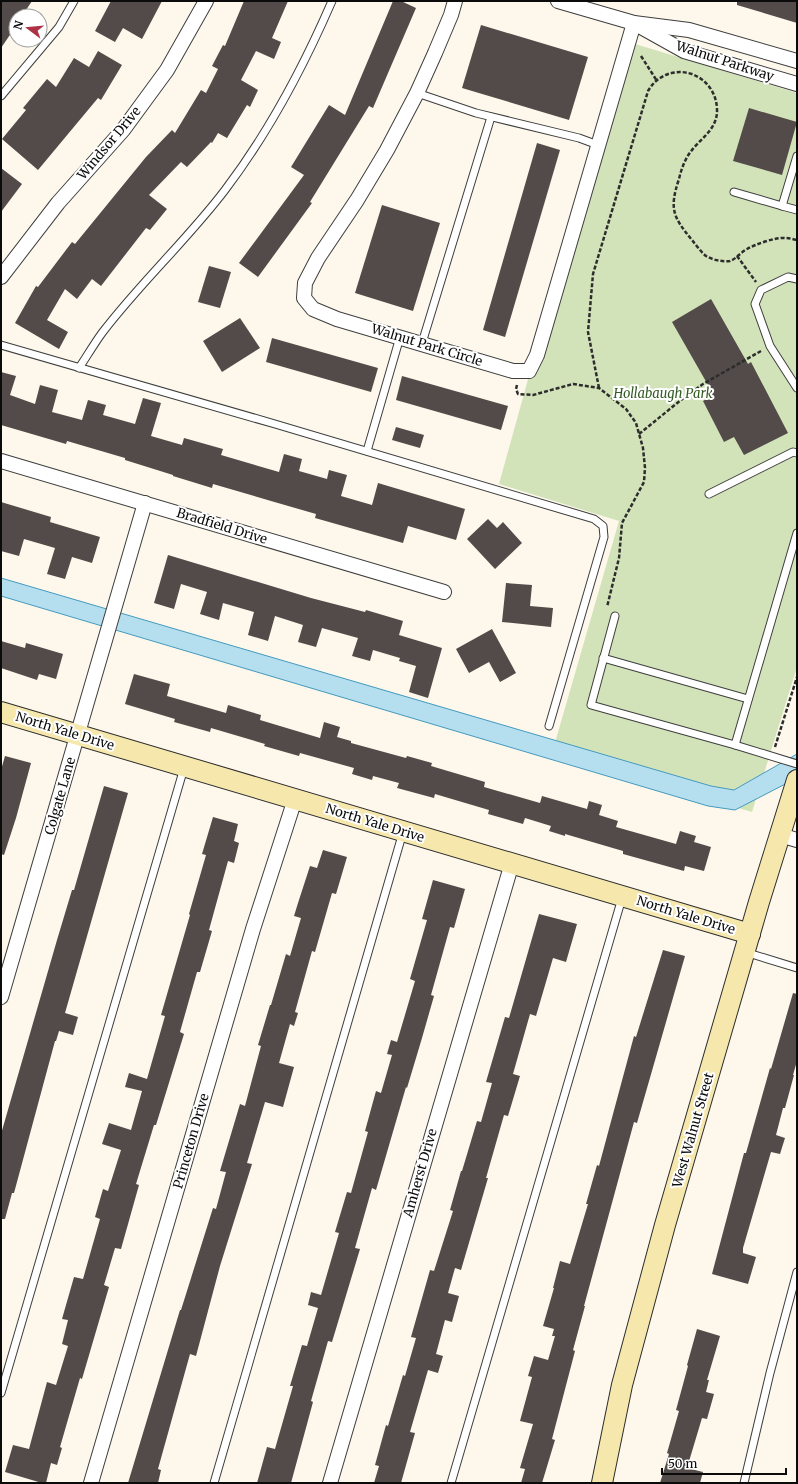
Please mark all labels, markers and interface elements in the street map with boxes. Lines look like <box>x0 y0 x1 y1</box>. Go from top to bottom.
north arrow <box>8 8 48 48</box>
text: N <box>10 19 26 31</box>
street label: Walnut Parkway <box>673 37 777 85</box>
street label: Windsor Drive <box>73 103 145 184</box>
street label: Walnut Park Circle <box>368 320 485 370</box>
park label: Hollabaugh Park <box>612 385 713 402</box>
street label: Bradfield Drive <box>175 504 270 548</box>
street label: North Yale Drive <box>14 708 117 754</box>
street label: Colgate Lane <box>41 755 79 837</box>
street label: North Yale Drive <box>324 800 427 846</box>
street label: North Yale Drive <box>635 892 738 938</box>
street label: West Walnut Street <box>668 1070 718 1191</box>
street label: Princeton Drive <box>169 1091 213 1190</box>
street label: Amherst Drive <box>399 1127 441 1220</box>
scale bar <box>662 1450 786 1476</box>
text: 50 m <box>668 1456 697 1471</box>

